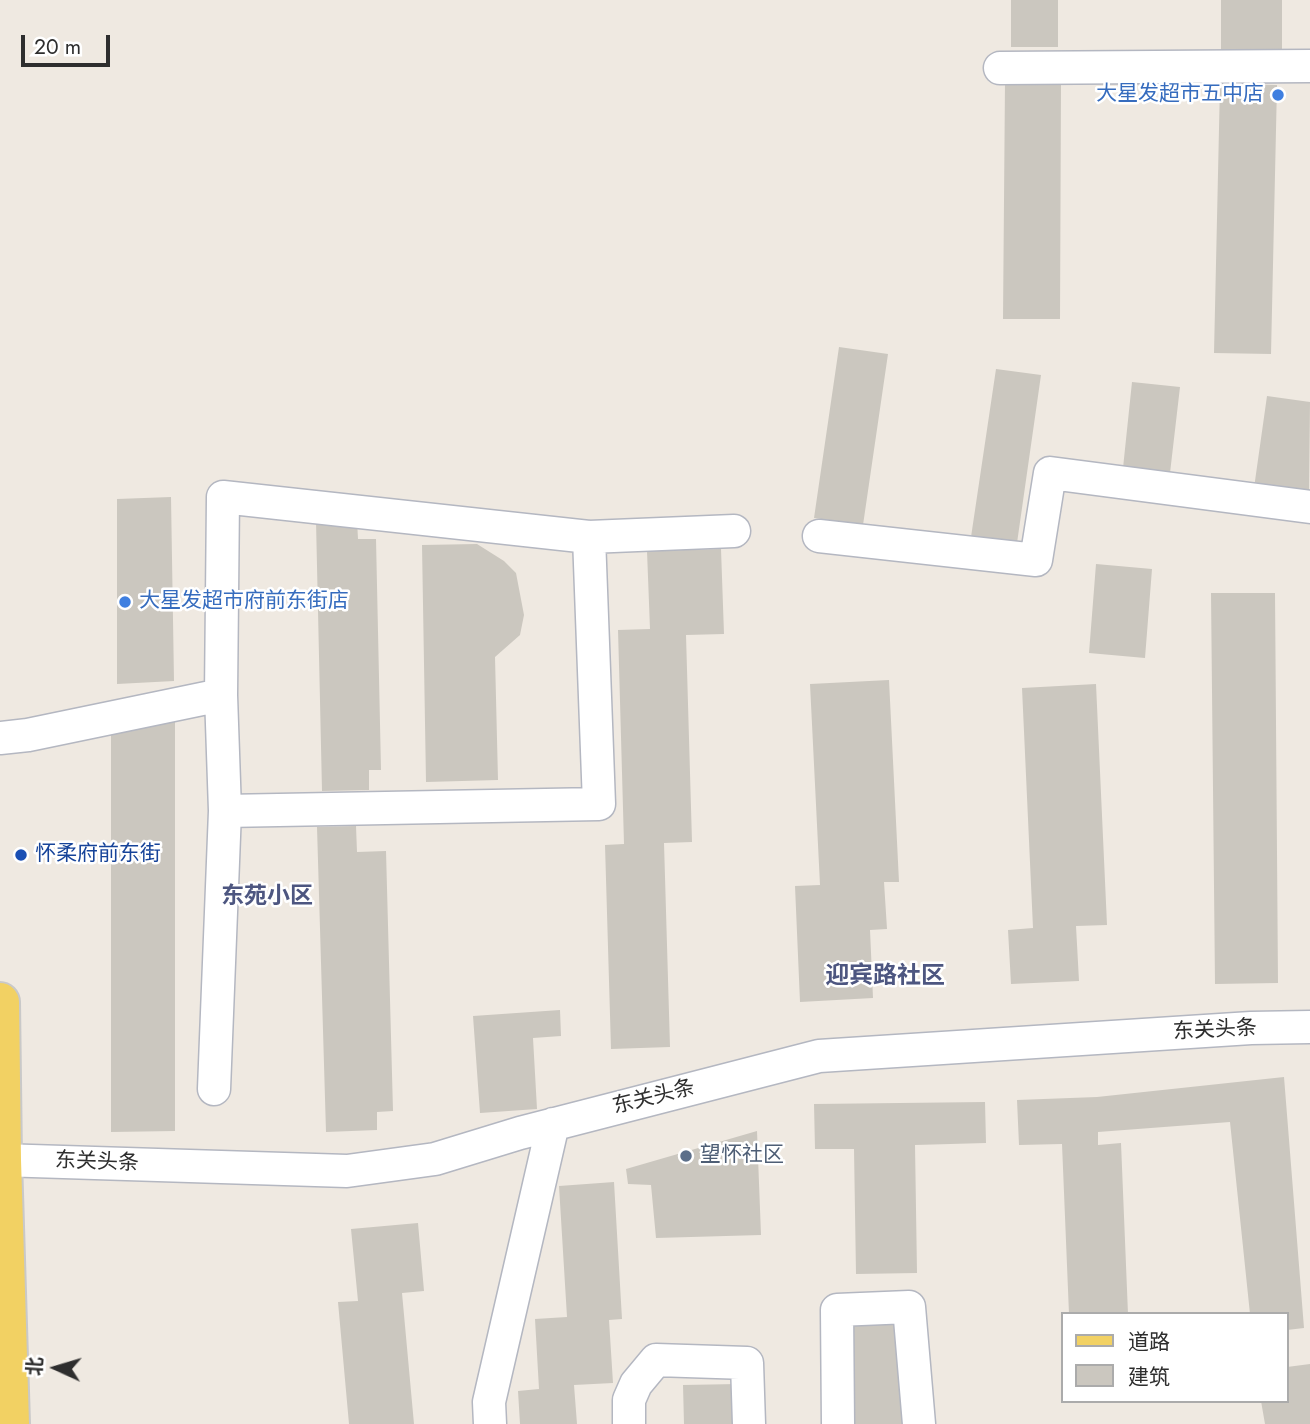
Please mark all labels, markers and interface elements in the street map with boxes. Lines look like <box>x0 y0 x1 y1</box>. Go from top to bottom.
scale bar <box>24 21 114 65</box>
text: 20 m <box>34 32 81 62</box>
place label: 大星发超市五中店 <box>1096 82 1264 108</box>
marker: 大星发超市五中店 <box>1270 87 1286 103</box>
place label: 大星发超市府前东街店 <box>139 589 349 615</box>
marker: 大星发超市府前东街店 <box>117 594 133 610</box>
place label: 怀柔府前东街 <box>35 842 161 868</box>
marker: 怀柔府前东街 <box>13 847 29 863</box>
district label: 东苑小区 <box>221 883 313 911</box>
district label: 迎宾路社区 <box>825 963 945 991</box>
street label: 东关头条 <box>1172 1016 1258 1046</box>
street label: 东关头条 <box>610 1076 698 1120</box>
place label: 望怀社区 <box>700 1143 784 1169</box>
marker: 望怀社区 <box>678 1148 694 1164</box>
street label: 东关头条 <box>55 1149 139 1177</box>
legend <box>1062 1312 1289 1403</box>
text: 道路 <box>1128 1327 1170 1357</box>
north arrow <box>21 1333 91 1403</box>
text: 北 <box>20 1356 49 1377</box>
text: 建筑 <box>1128 1362 1170 1392</box>

